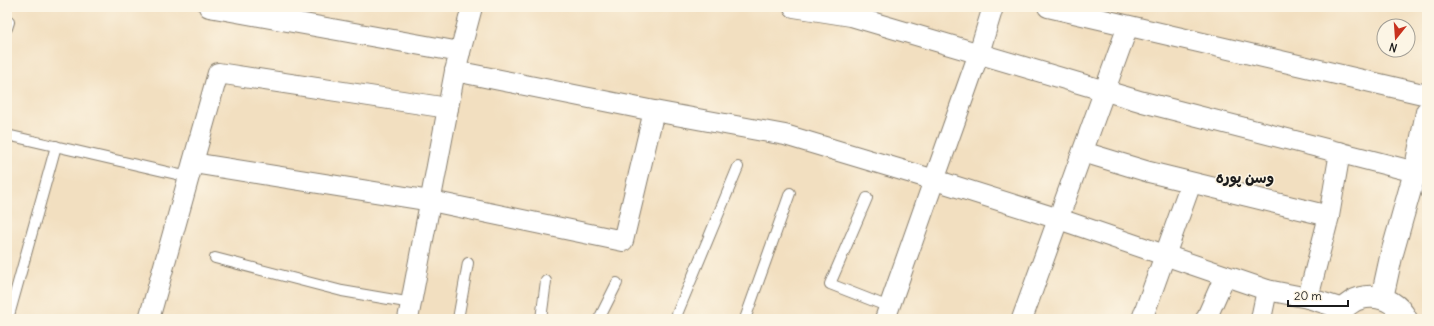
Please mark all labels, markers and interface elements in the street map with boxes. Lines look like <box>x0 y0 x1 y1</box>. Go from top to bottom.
north arrow <box>1376 18 1416 58</box>
text: N <box>1387 40 1399 55</box>
district label: وسن پورہ <box>1216 168 1274 188</box>
scale bar <box>1288 282 1348 308</box>
text: 20 m <box>1294 288 1322 303</box>

